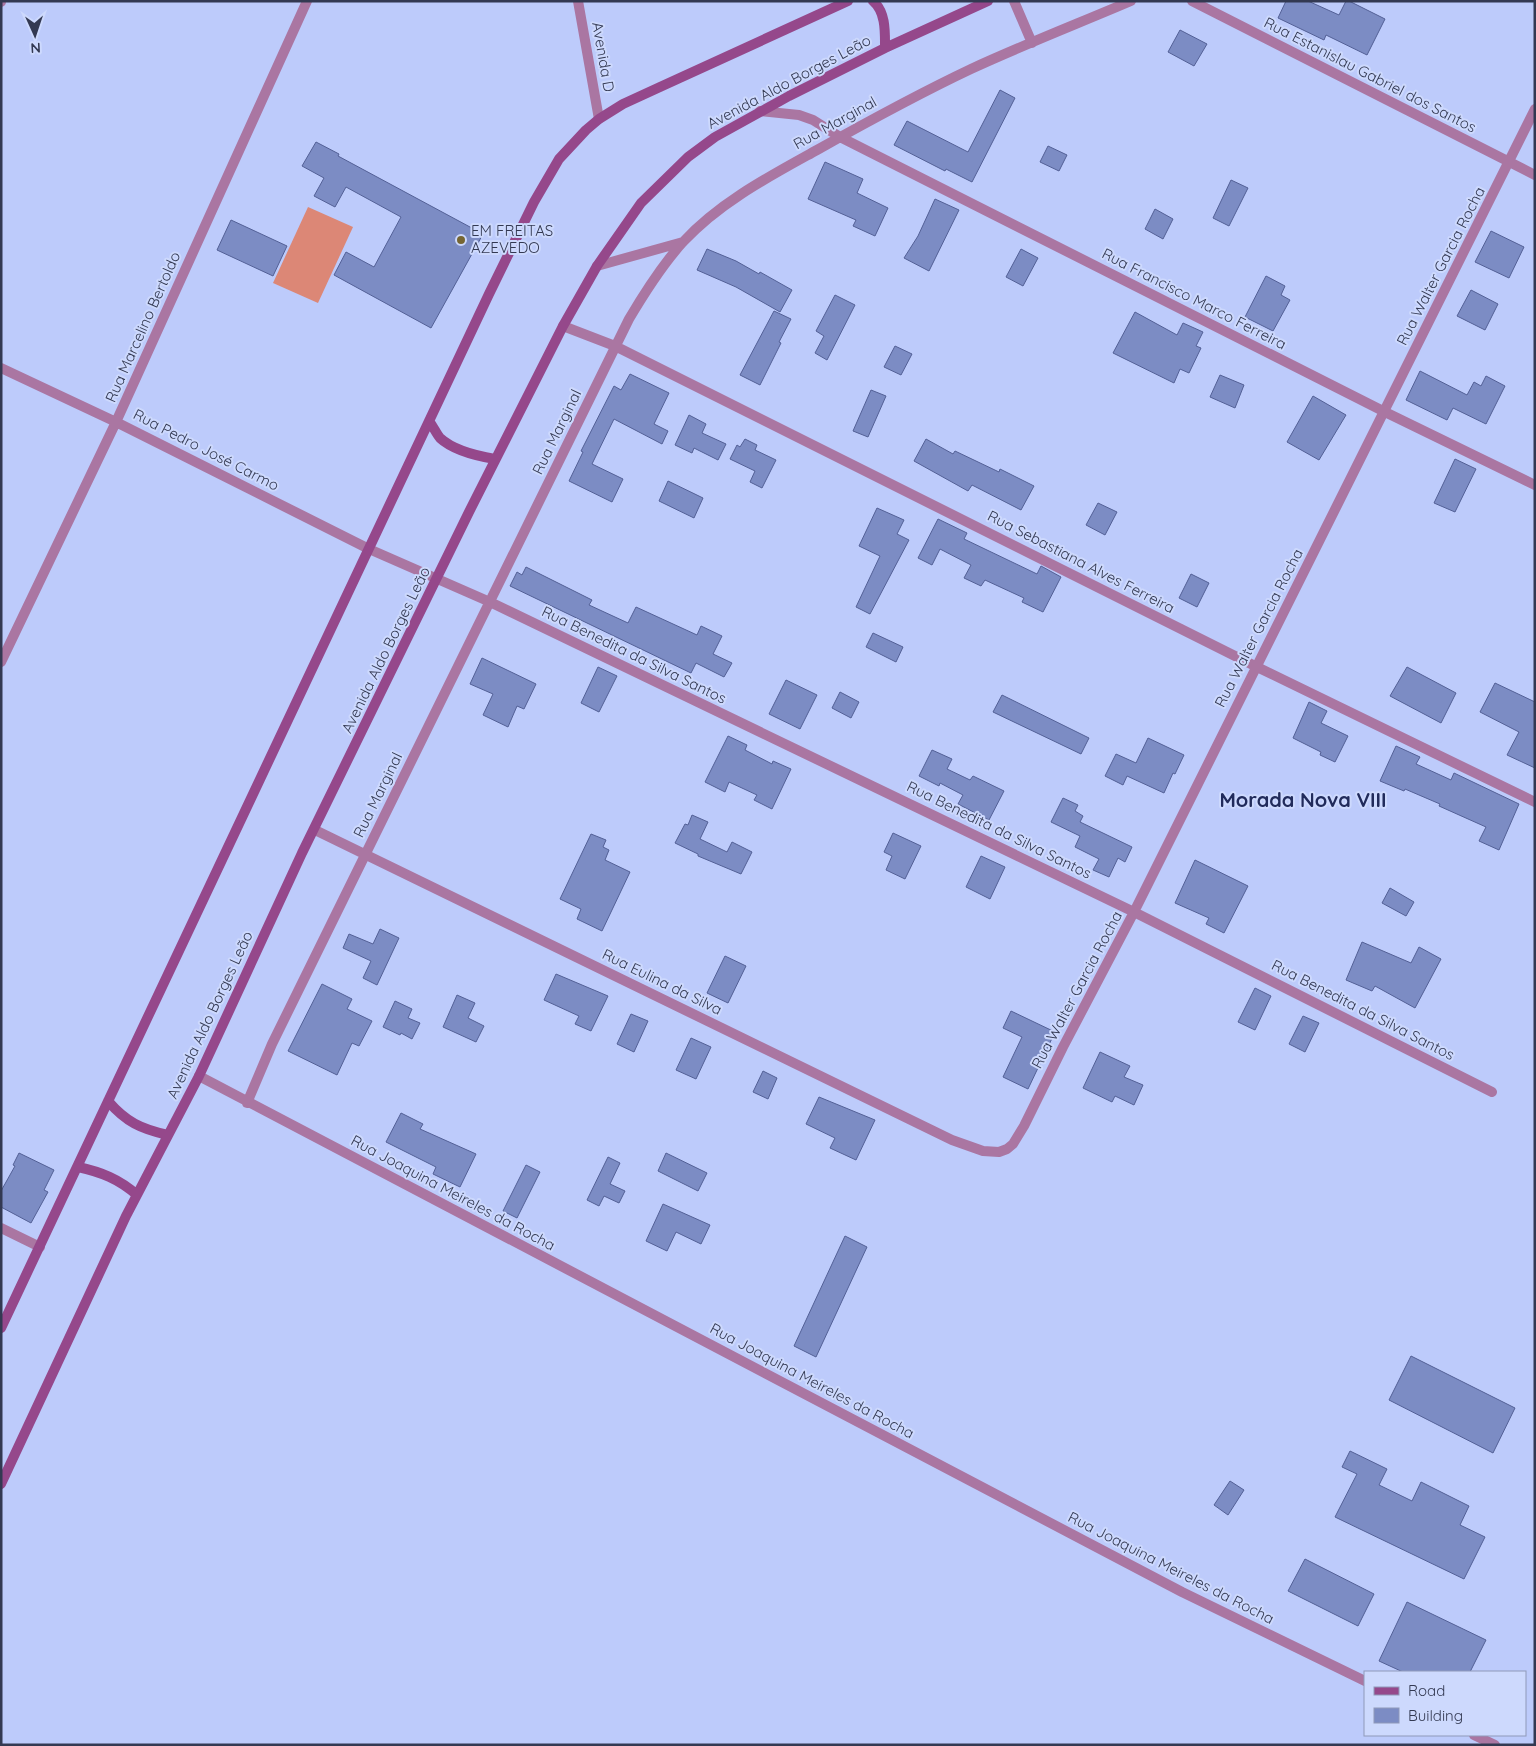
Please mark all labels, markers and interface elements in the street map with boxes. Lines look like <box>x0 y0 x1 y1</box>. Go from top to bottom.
north arrow <box>10 10 60 60</box>
street label: Rua Estanislau Gabriel dos Santos <box>1261 13 1480 137</box>
street label: Avenida D <box>588 21 619 94</box>
street label: Avenida Aldo Borges Leão <box>704 30 874 133</box>
text: N <box>30 39 41 57</box>
street label: Rua Marginal <box>790 92 880 153</box>
street label: Rua Walter Garcia Rocha <box>1392 183 1489 348</box>
place label: EM FREITAS AZEVEDO <box>471 221 553 257</box>
marker: EM FREITAS AZEVEDO <box>455 234 467 246</box>
street label: Rua Francisco Marco Ferreira <box>1099 244 1290 353</box>
street label: Rua Marcelino Bertoldo <box>101 249 184 405</box>
street label: Rua Marginal <box>528 386 585 477</box>
street label: Rua Pedro José Carmo <box>130 404 282 495</box>
street label: Rua Sebastiana Alves Ferreira <box>984 506 1178 617</box>
street label: Rua Walter Garcia Rocha <box>1210 545 1307 710</box>
street label: Avenida Aldo Borges Leão <box>337 564 434 736</box>
street label: Rua Benedita da Silva Santos <box>539 602 730 708</box>
street label: Rua Marginal <box>349 749 406 840</box>
street label: Rua Benedita da Silva Santos <box>904 777 1095 883</box>
district label: Morada Nova VIII <box>1219 787 1387 812</box>
street label: Rua Walter Garcia Rocha <box>1027 908 1126 1072</box>
street label: Avenida Aldo Borges Leão <box>162 928 257 1102</box>
street label: Rua Eulina da Silva <box>599 944 725 1019</box>
street label: Rua Benedita da Silva Santos <box>1269 955 1458 1064</box>
street label: Rua Joaquina Meireles da Rocha <box>348 1130 559 1255</box>
street label: Rua Joaquina Meireles da Rocha <box>707 1318 918 1443</box>
street label: Rua Joaquina Meireles da Rocha <box>1065 1507 1277 1628</box>
legend <box>1364 1671 1526 1736</box>
text: Road <box>1408 1681 1445 1700</box>
text: Building <box>1408 1706 1463 1725</box>

